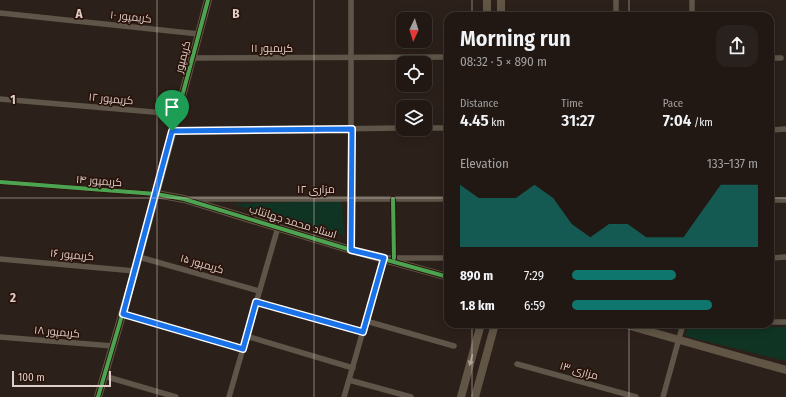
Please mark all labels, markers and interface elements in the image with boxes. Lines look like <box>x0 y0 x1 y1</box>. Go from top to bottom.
text: A <box>74 6 83 21</box>
text: B <box>232 6 240 21</box>
street label: کریمپور ۱۰ <box>110 8 153 26</box>
north arrow <box>396 12 432 48</box>
map controls <box>396 12 432 136</box>
text: Morning run <box>460 25 571 52</box>
button: share <box>716 25 758 67</box>
street label: کریمپور <box>172 39 194 76</box>
street label: کریمپور ۱۱ <box>251 42 293 55</box>
text: 08:32 · 5 × 890 m <box>460 54 547 69</box>
button: locate <box>396 56 432 92</box>
pin <box>155 90 189 131</box>
street label: کریمپور ۱۲ <box>88 91 134 107</box>
text: 1 <box>10 92 16 107</box>
icon: arrive <box>161 96 183 118</box>
text: Distance <box>460 97 499 110</box>
text: Time <box>561 97 583 110</box>
text: Pace <box>663 97 683 110</box>
button: layers <box>396 100 432 136</box>
text: 4.45 <box>460 110 489 131</box>
text: 31:27 <box>561 110 595 131</box>
text: 7:04 <box>663 110 691 131</box>
text: km <box>489 116 505 129</box>
text: /km <box>691 116 713 129</box>
text: Elevation <box>460 156 509 171</box>
text: 133–137 m <box>707 156 758 171</box>
street label: کریمپور ۱۴ <box>75 173 123 189</box>
street label: مزاری ۱۲ <box>297 183 335 196</box>
street label: استاد محمد جهانتاب <box>248 203 338 241</box>
street label: کریمپور ۱۶ <box>49 247 95 263</box>
street label: کریمپور ۱۵ <box>179 252 226 276</box>
text: 890 m <box>460 268 493 283</box>
text: 7:29 <box>524 268 544 283</box>
text: 2 <box>9 290 16 305</box>
text: 1.8 km <box>460 298 495 313</box>
text: 6:59 <box>524 298 545 313</box>
street label: کریمپور ۱۸ <box>34 324 81 340</box>
one-way arrow <box>467 354 473 367</box>
street label: مزاری ۱۳ <box>558 359 600 383</box>
scale bar <box>12 369 111 388</box>
text: 100 m <box>18 371 45 384</box>

